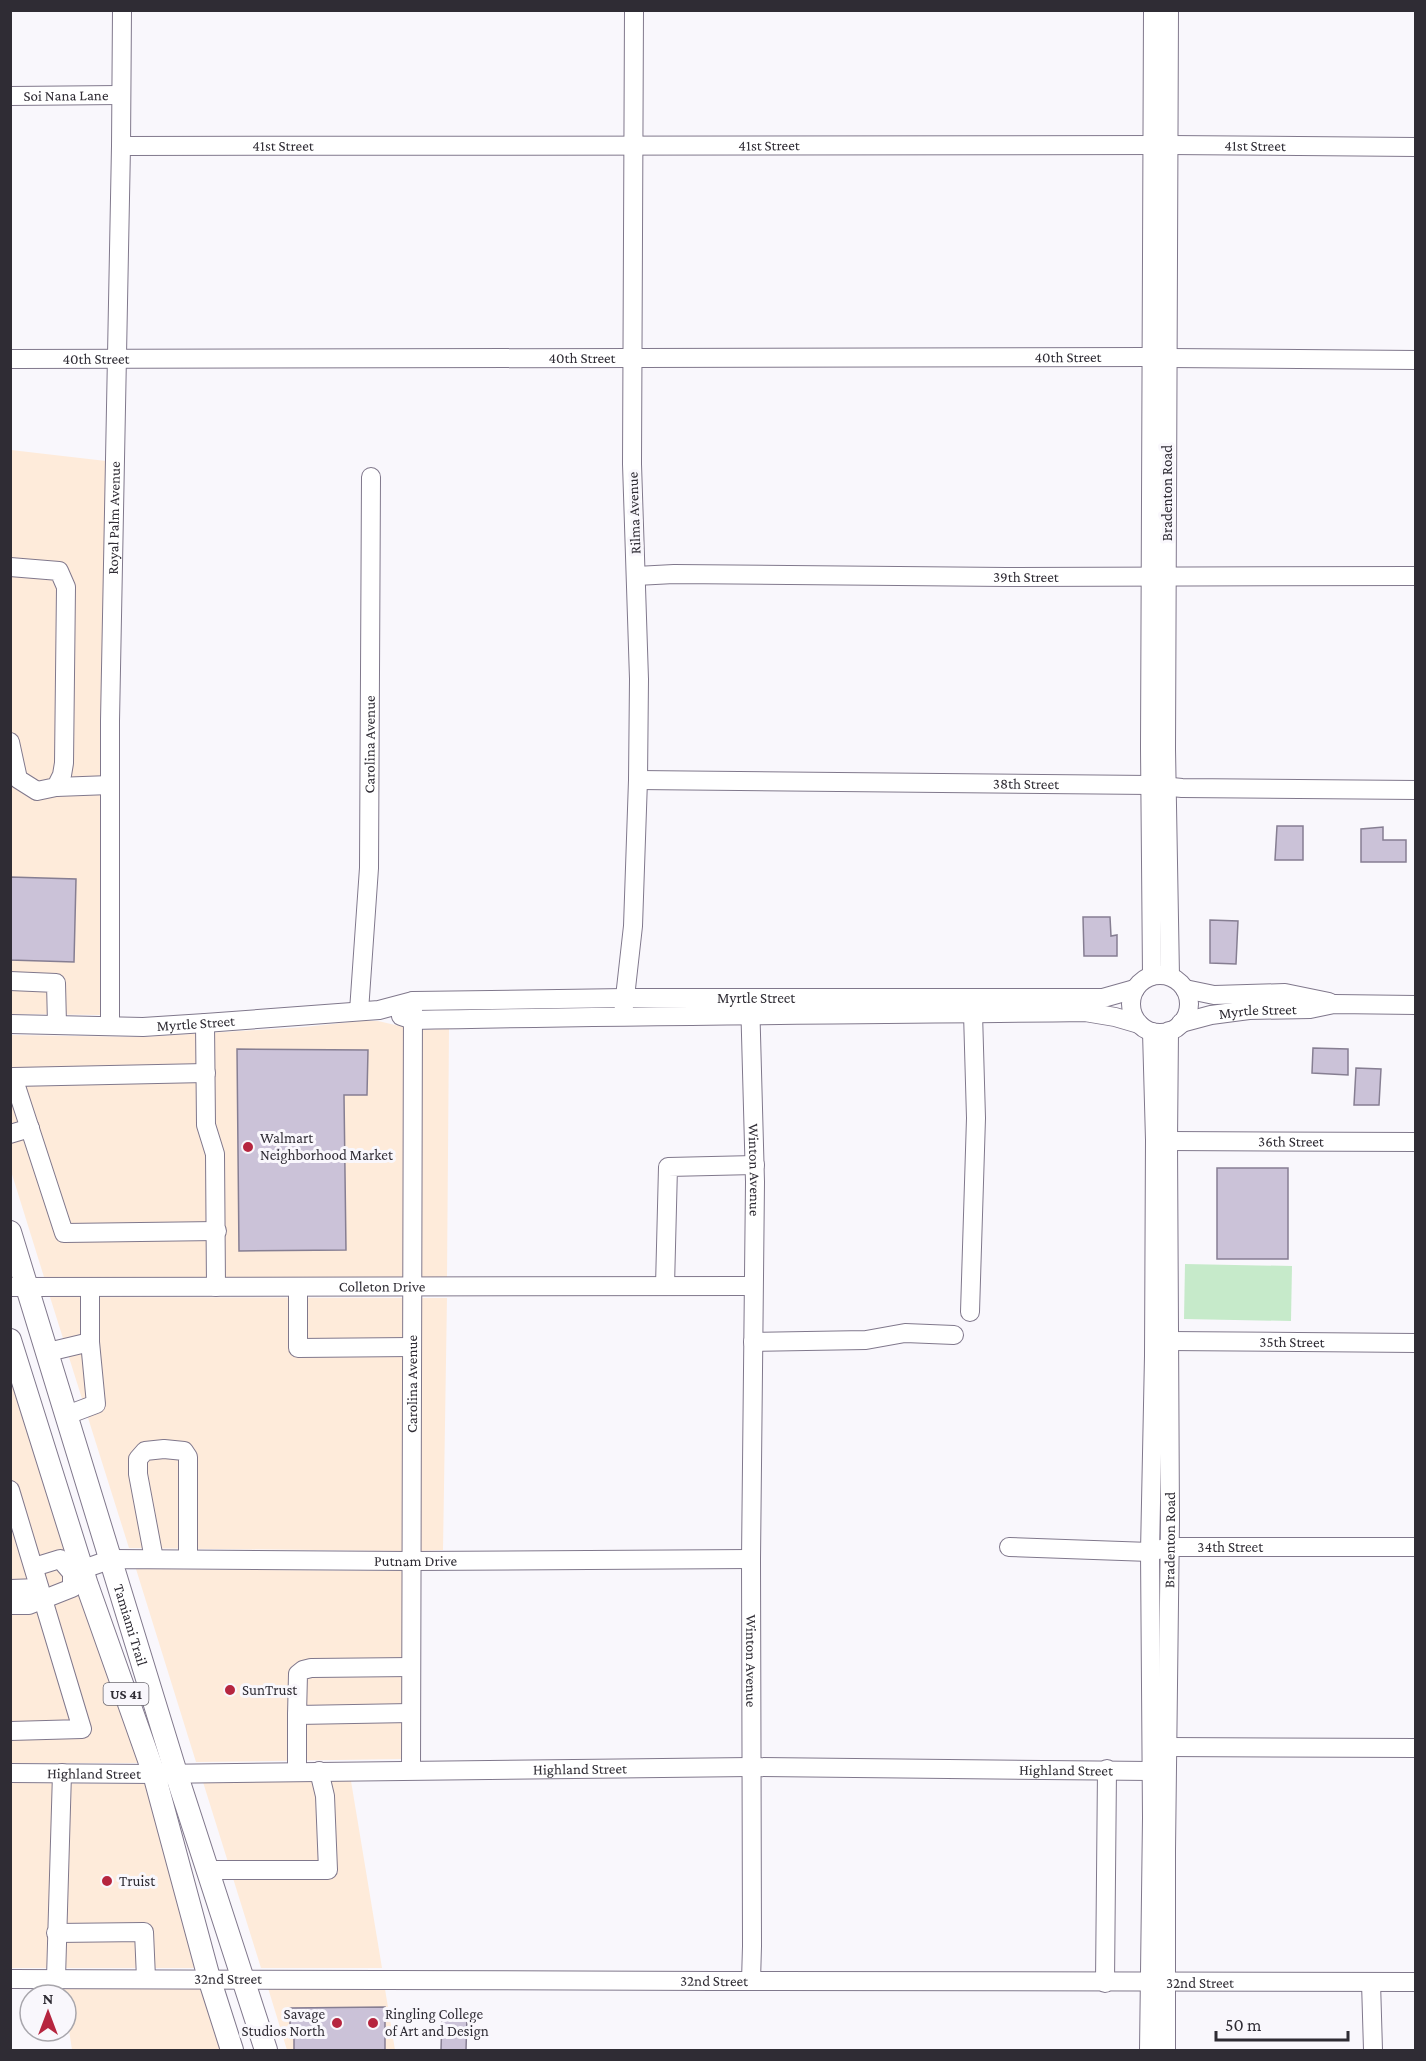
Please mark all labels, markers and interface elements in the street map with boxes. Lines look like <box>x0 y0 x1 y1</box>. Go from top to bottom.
street label: Soi Nana Lane <box>23 87 109 104</box>
street label: 41st Street <box>738 137 801 153</box>
street label: 41st Street <box>1224 137 1287 154</box>
street label: 41st Street <box>252 138 315 154</box>
street label: 40th Street <box>1034 349 1103 365</box>
street label: 40th Street <box>548 350 617 366</box>
street label: 40th Street <box>62 351 131 367</box>
street label: Bradenton Road <box>1159 445 1175 541</box>
street label: Royal Palm Avenue <box>105 461 123 575</box>
street label: Rilma Avenue <box>625 471 643 554</box>
street label: 39th Street <box>993 569 1060 585</box>
street label: Carolina Avenue <box>361 695 378 793</box>
street label: 38th Street <box>993 775 1060 792</box>
street label: Myrtle Street <box>717 990 796 1007</box>
street label: Myrtle Street <box>1218 1001 1298 1022</box>
street label: Myrtle Street <box>156 1013 237 1034</box>
street label: Winton Avenue <box>745 1123 763 1217</box>
place label: Walmart Neighborhood Market <box>260 1130 394 1164</box>
street label: 36th Street <box>1258 1133 1325 1150</box>
marker: Walmart Neighborhood Market <box>241 1140 255 1154</box>
street label: Colleton Drive <box>339 1278 426 1295</box>
street label: 35th Street <box>1259 1334 1326 1350</box>
street label: Carolina Avenue <box>404 1335 420 1433</box>
street label: Bradenton Road <box>1161 1492 1178 1588</box>
street label: 34th Street <box>1197 1539 1264 1555</box>
street label: Putnam Drive <box>374 1553 458 1569</box>
street label: Tamiami Trail <box>111 1582 151 1668</box>
street label: Winton Avenue <box>743 1614 759 1708</box>
place label: SunTrust <box>242 1682 298 1698</box>
road number: US 41 <box>104 1683 148 1705</box>
marker: SunTrust <box>223 1683 237 1697</box>
street label: Highland Street <box>533 1760 628 1778</box>
street label: Highland Street <box>1019 1762 1114 1779</box>
street label: Highland Street <box>47 1765 142 1782</box>
place label: Truist <box>119 1873 156 1889</box>
marker: Truist <box>100 1874 114 1888</box>
street label: 32nd Street <box>194 1971 263 1987</box>
street label: 32nd Street <box>680 1973 749 1989</box>
street label: 32nd Street <box>1166 1975 1235 1991</box>
north arrow <box>18 1983 78 2043</box>
text: N <box>43 1990 54 2007</box>
scale bar <box>1216 2004 1348 2042</box>
place label: Savage Studios North <box>242 2006 325 2039</box>
place label: Ringling College of Art and Design <box>385 2006 489 2040</box>
text: 50 m <box>1225 2015 1262 2035</box>
marker: Savage Studios North <box>330 2016 344 2030</box>
marker: Ringling College of Art and Design <box>366 2016 380 2030</box>

